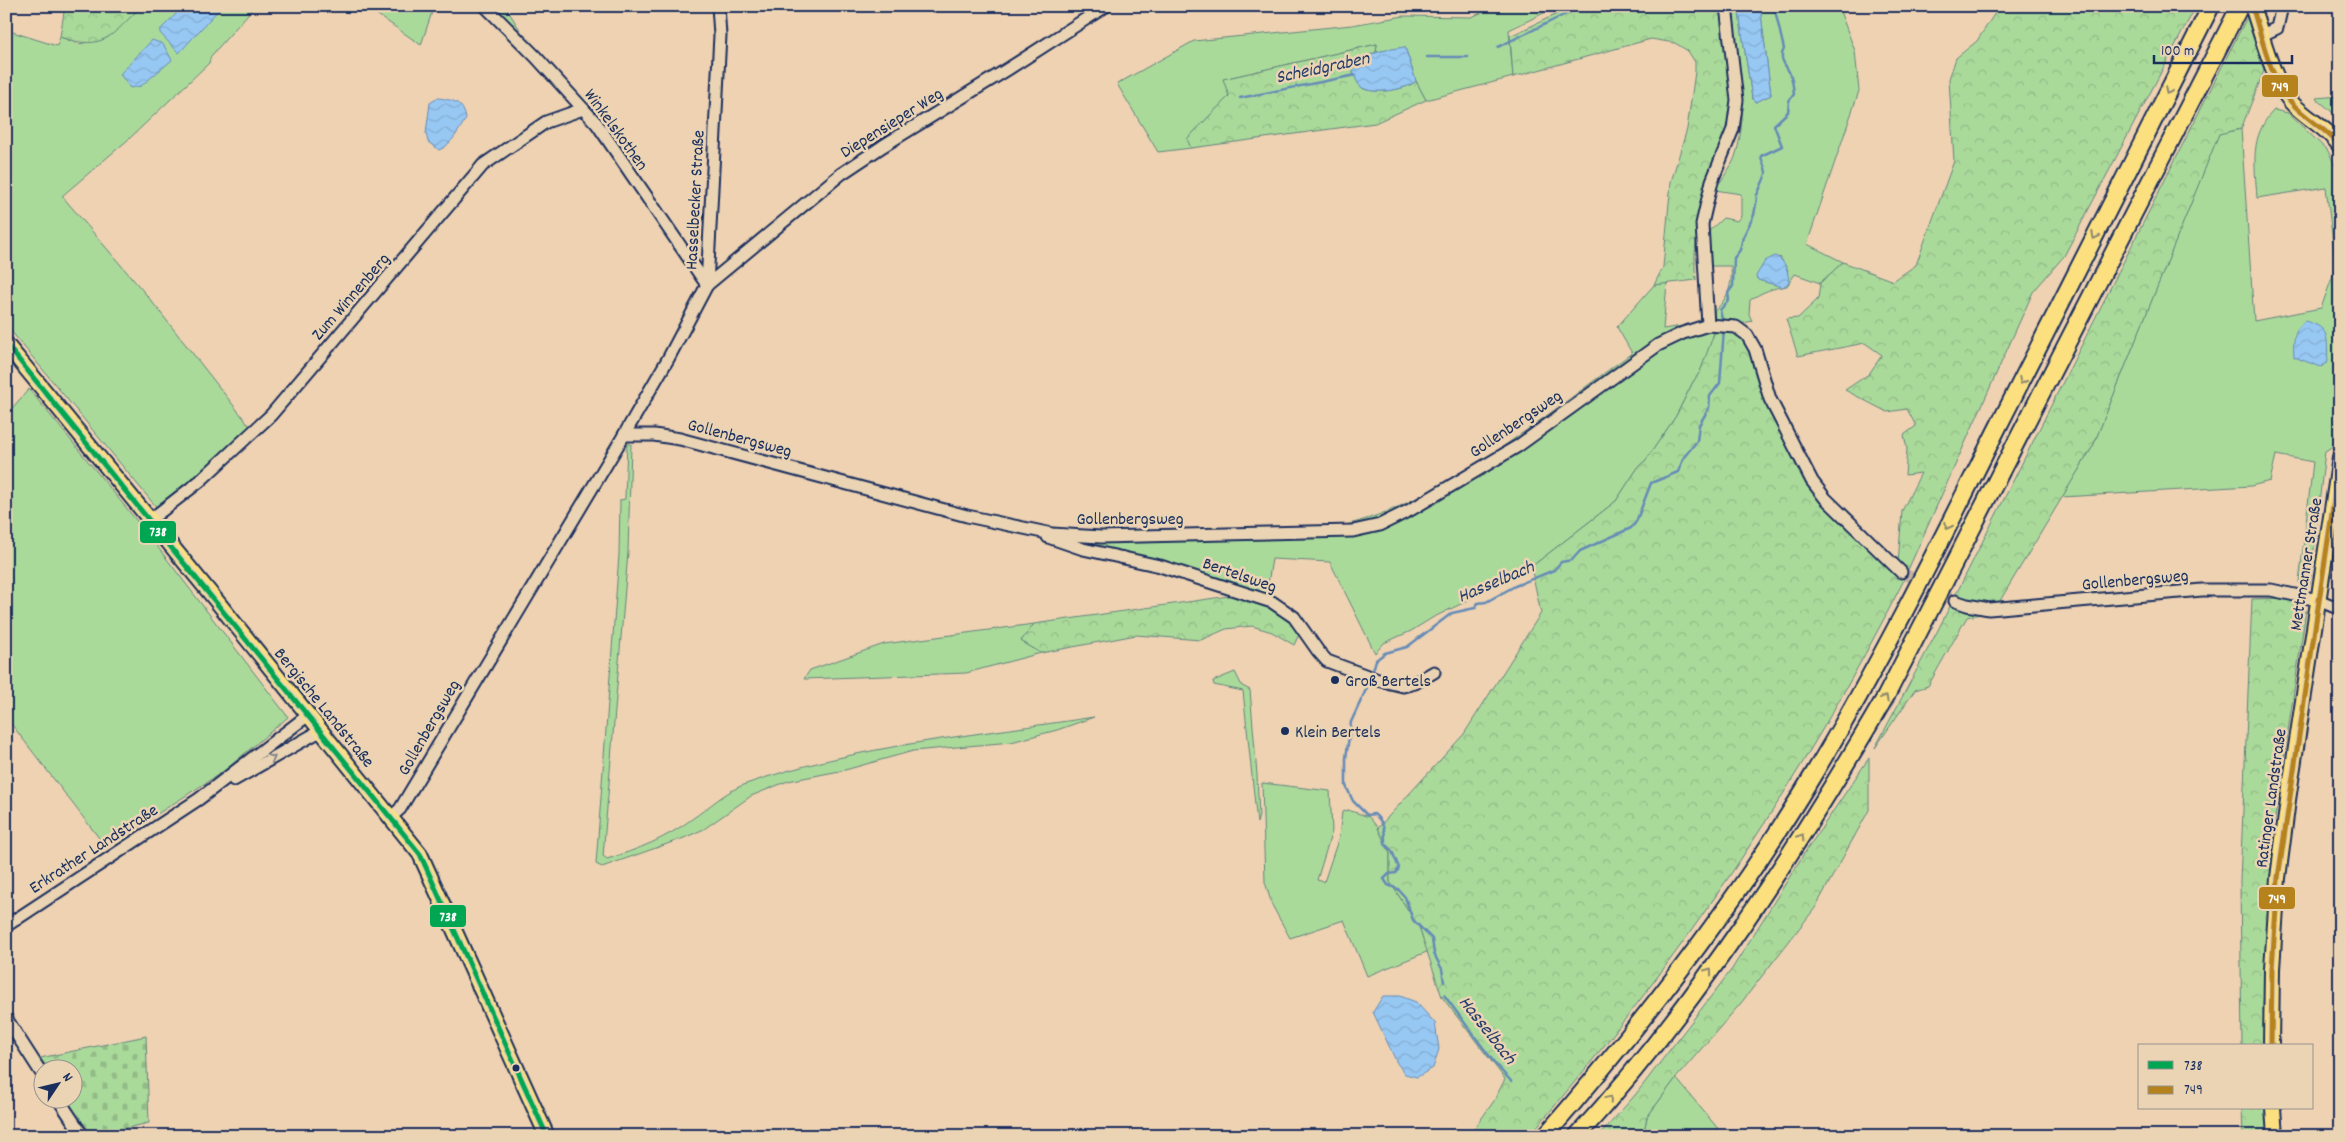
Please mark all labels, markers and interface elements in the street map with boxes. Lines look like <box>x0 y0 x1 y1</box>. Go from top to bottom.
scale bar <box>2154 32 2291 64</box>
text: 100 m <box>2161 41 2194 63</box>
water label: Scheidgraben <box>1273 46 1373 93</box>
line badge: 749 <box>2261 74 2299 98</box>
text: 749 <box>2271 78 2289 98</box>
street label: Diepensieper Weg <box>836 82 949 166</box>
street label: Winkelskothen <box>577 84 653 176</box>
one-way arrow <box>2164 86 2174 95</box>
street label: Hasselbecker Straße <box>680 129 713 271</box>
one-way arrow <box>2091 231 2101 240</box>
street label: Zum Winnenberg <box>307 248 397 347</box>
one-way arrow <box>2018 376 2028 385</box>
street label: Gollenbergsweg <box>1465 385 1568 465</box>
street label: Gollenbergsweg <box>684 413 794 465</box>
street label: Mettmanner Straße <box>2285 496 2330 633</box>
street label: Gollenbergsweg <box>1076 508 1184 533</box>
line badge: 738 <box>139 520 177 544</box>
one-way arrow <box>1944 521 1954 530</box>
text: 738 <box>149 523 167 543</box>
street label: Bertelsweg <box>1199 552 1280 601</box>
water label: Hasselbach <box>1454 554 1540 611</box>
street label: Gollenbergsweg <box>2081 564 2190 599</box>
street label: Bergische Landstraße <box>267 643 379 774</box>
place label: Groß Bertels <box>1345 670 1431 695</box>
marker: Groß Bertels <box>1329 674 1341 686</box>
street label: Gollenbergsweg <box>393 676 468 781</box>
one-way arrow <box>1879 694 1889 703</box>
place label: Klein Bertels <box>1295 721 1381 746</box>
marker: Klein Bertels <box>1279 725 1291 737</box>
street label: Ratinger Landstraße <box>2250 727 2295 870</box>
one-way arrow <box>267 754 276 764</box>
street label: Erkrather Landstraße <box>25 799 164 901</box>
one-way arrow <box>1795 834 1804 843</box>
line badge: 749 <box>2258 886 2296 910</box>
text: 749 <box>2268 890 2286 910</box>
line badge: 738 <box>429 904 467 928</box>
text: 738 <box>439 908 457 928</box>
one-way arrow <box>1703 968 1711 977</box>
water label: Hasselbach <box>1451 991 1523 1072</box>
legend <box>2138 1044 2314 1110</box>
text: 738 <box>2184 1056 2202 1078</box>
north arrow <box>32 1060 82 1110</box>
unlabelled marker <box>511 1063 521 1073</box>
text: N <box>57 1069 77 1086</box>
text: 749 <box>2184 1080 2203 1102</box>
one-way arrow <box>1603 1096 1611 1105</box>

